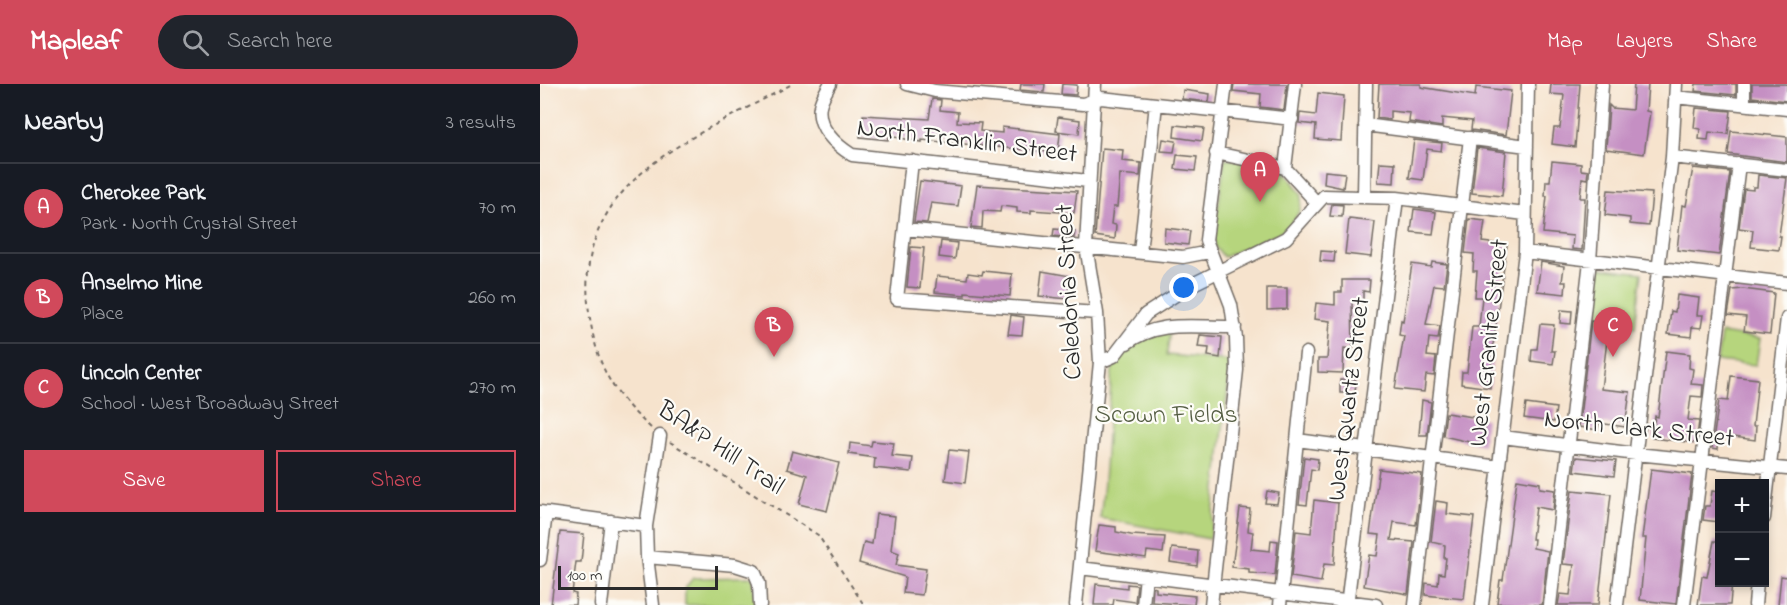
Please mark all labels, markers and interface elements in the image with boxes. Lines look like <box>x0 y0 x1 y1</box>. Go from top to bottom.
search box <box>158 15 578 69</box>
text: Mapleaf <box>30 22 122 63</box>
icon: search <box>179 26 212 59</box>
text: Search here <box>227 26 332 58</box>
text: Map <box>1547 27 1583 57</box>
text: Layers <box>1616 27 1673 57</box>
text: Share <box>1706 27 1757 57</box>
text: Nearby <box>24 104 103 142</box>
text: 3 results <box>446 109 516 138</box>
street label: North Franklin Street <box>855 110 1080 174</box>
pin: A <box>1240 152 1280 202</box>
text: Cherokee Park <box>81 178 206 210</box>
text: A <box>37 194 50 223</box>
text: 70 m <box>479 194 516 223</box>
street label: Caledonia Street <box>1046 203 1094 381</box>
text: Park · North Crystal Street <box>81 210 297 239</box>
street label: West Granite Street <box>1460 237 1520 449</box>
text: Anselmo Mine <box>81 268 202 300</box>
your location <box>1169 273 1198 302</box>
text: B <box>37 284 50 313</box>
text: 260 m <box>468 284 516 313</box>
street label: West Quartz Street <box>1319 294 1381 503</box>
text: Place <box>81 300 123 329</box>
pin: B <box>754 308 794 357</box>
pin: C <box>1594 308 1632 357</box>
text: Lincoln Center <box>81 358 201 390</box>
text: C <box>38 374 49 403</box>
text: 270 m <box>469 374 516 403</box>
text: School · West Broadway Street <box>81 390 339 419</box>
street label: BA&P Hill Trail <box>648 392 791 506</box>
park label: Scown Fields <box>1094 397 1238 435</box>
street label: North Clark Street <box>1542 401 1736 459</box>
button: Save <box>24 450 264 512</box>
button: Share <box>276 450 516 512</box>
map controls <box>1715 479 1769 587</box>
button: + <box>1715 479 1769 533</box>
button: − <box>1715 533 1769 587</box>
scale bar <box>558 563 718 590</box>
text: 100 m <box>567 564 602 588</box>

